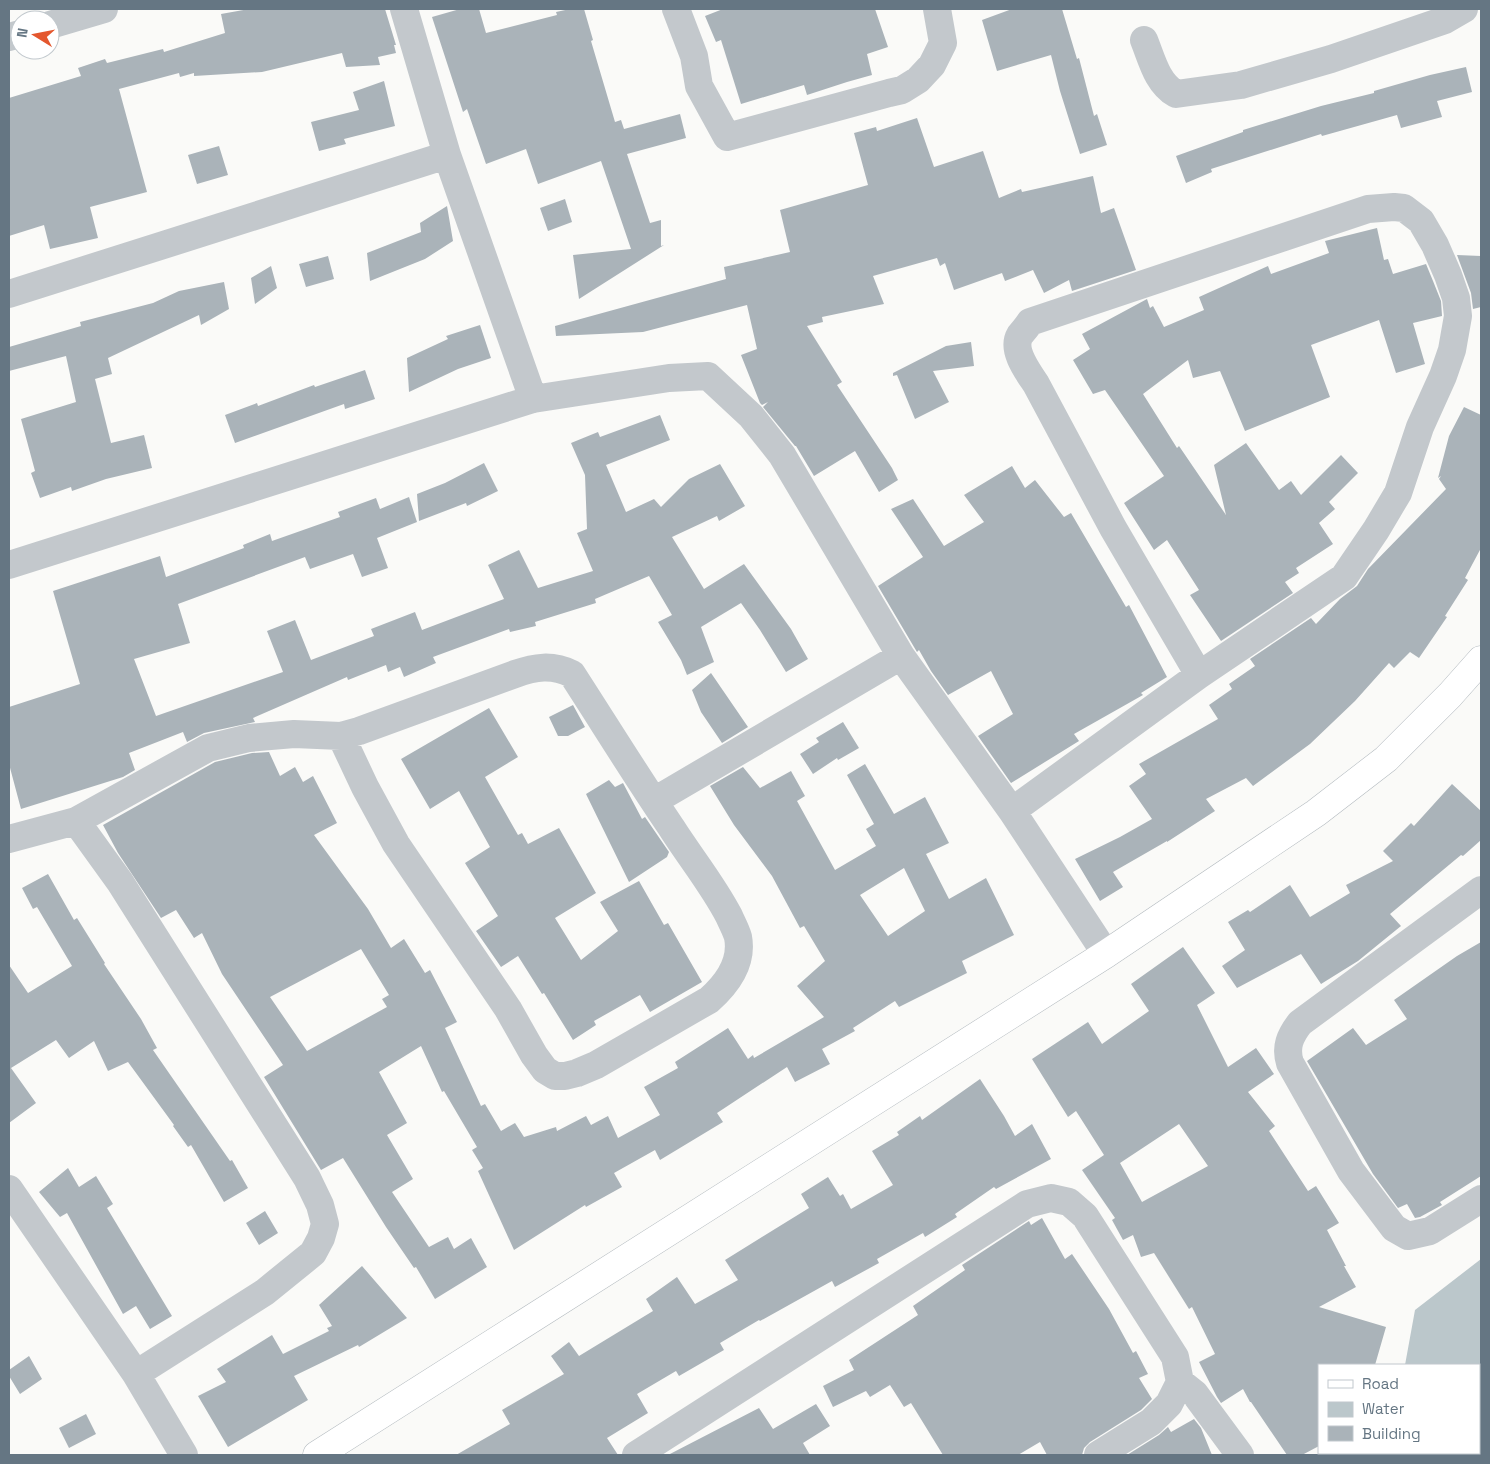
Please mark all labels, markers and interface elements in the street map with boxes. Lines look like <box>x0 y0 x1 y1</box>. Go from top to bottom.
north arrow <box>10 10 60 60</box>
text: N <box>13 27 32 39</box>
legend <box>1318 1364 1480 1454</box>
text: Road <box>1362 1374 1399 1393</box>
text: Water <box>1362 1399 1405 1418</box>
text: Building <box>1362 1424 1421 1443</box>

